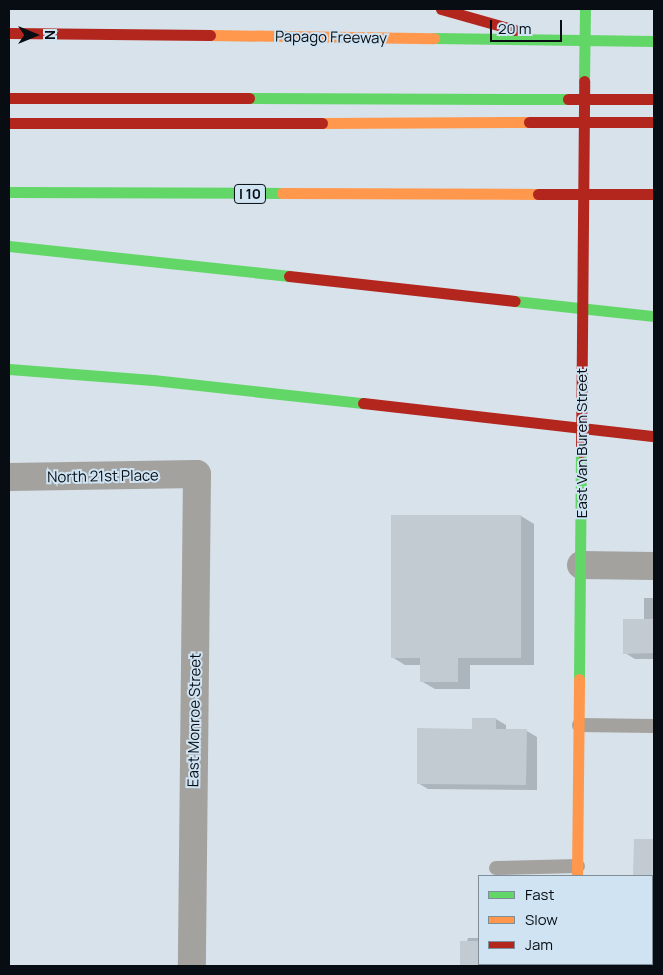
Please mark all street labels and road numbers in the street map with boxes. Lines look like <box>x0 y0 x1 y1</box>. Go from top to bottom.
street label: Papago Freeway <box>275 27 387 47</box>
road number: I 10 <box>234 182 266 205</box>
street label: East Van Buren Street <box>573 368 591 518</box>
street label: North 21st Place <box>47 466 159 486</box>
street label: East Monroe Street <box>184 653 204 787</box>

